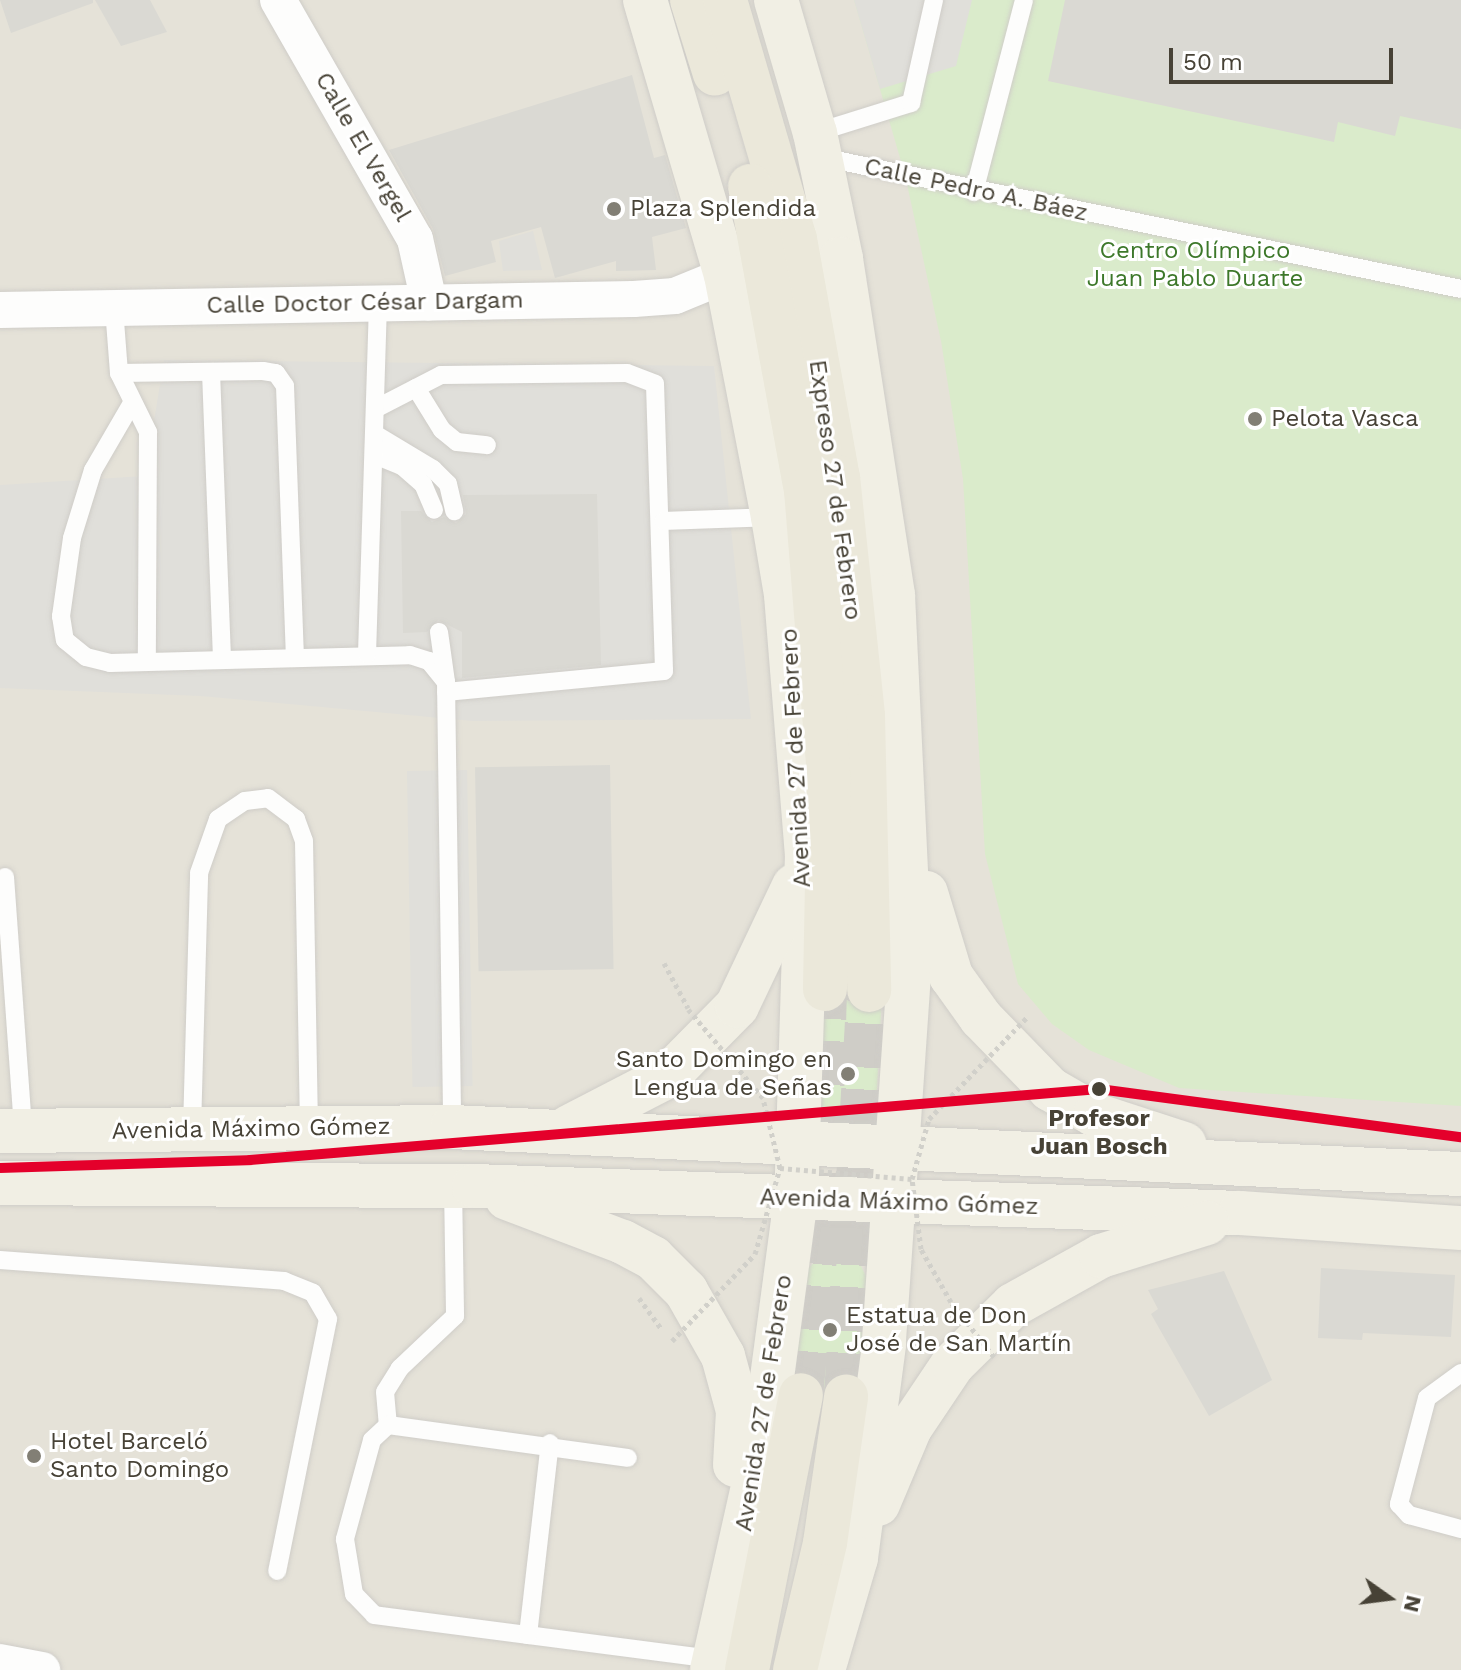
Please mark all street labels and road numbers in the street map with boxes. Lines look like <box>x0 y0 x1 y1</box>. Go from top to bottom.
street label: Calle El Vergel <box>308 67 418 227</box>
street label: Calle Pedro A. Báez <box>861 152 1091 228</box>
street label: Calle Doctor César Dargam <box>206 286 524 320</box>
street label: Expreso 27 de Febrero <box>802 358 868 622</box>
street label: Avenida 27 de Febrero <box>775 627 817 889</box>
street label: Avenida Máximo Gómez <box>111 1112 391 1146</box>
street label: Avenida Máximo Gómez <box>759 1183 1039 1221</box>
street label: Avenida 27 de Febrero <box>729 1272 799 1534</box>

